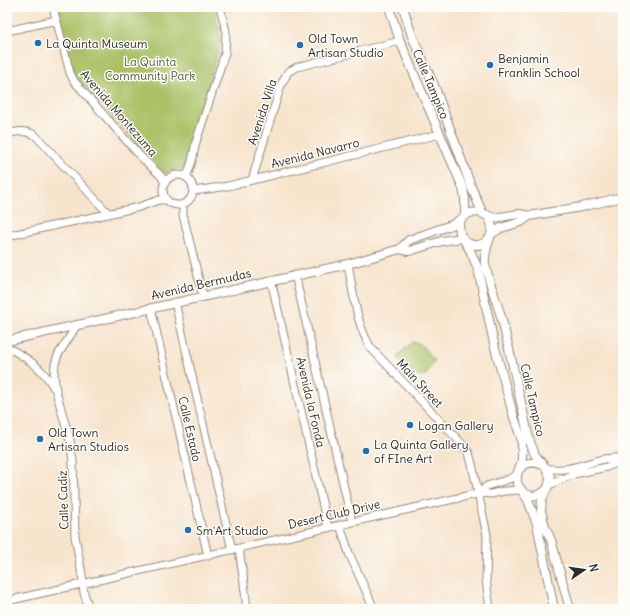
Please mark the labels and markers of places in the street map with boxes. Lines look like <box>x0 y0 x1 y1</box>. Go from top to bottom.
place label: Old Town Artisan Studio <box>308 31 384 60</box>
place label: La Quinta Museum <box>46 36 148 51</box>
marker: La Quinta Museum <box>33 38 43 48</box>
marker: Old Town Artisan Studio <box>295 40 305 50</box>
place label: Benjamin Franklin School <box>498 51 580 80</box>
marker: Benjamin Franklin School <box>485 60 495 70</box>
place label: Logan Gallery <box>418 418 494 433</box>
marker: Logan Gallery <box>405 420 415 430</box>
place label: Old Town Artisan Studios <box>48 425 129 454</box>
marker: Old Town Artisan Studios <box>35 434 45 444</box>
place label: La Quinta Gallery of FIne Art <box>374 437 469 466</box>
marker: La Quinta Gallery of FIne Art <box>361 446 371 456</box>
place label: Sm'Art Studio <box>196 523 269 538</box>
marker: Sm'Art Studio <box>183 525 193 535</box>

